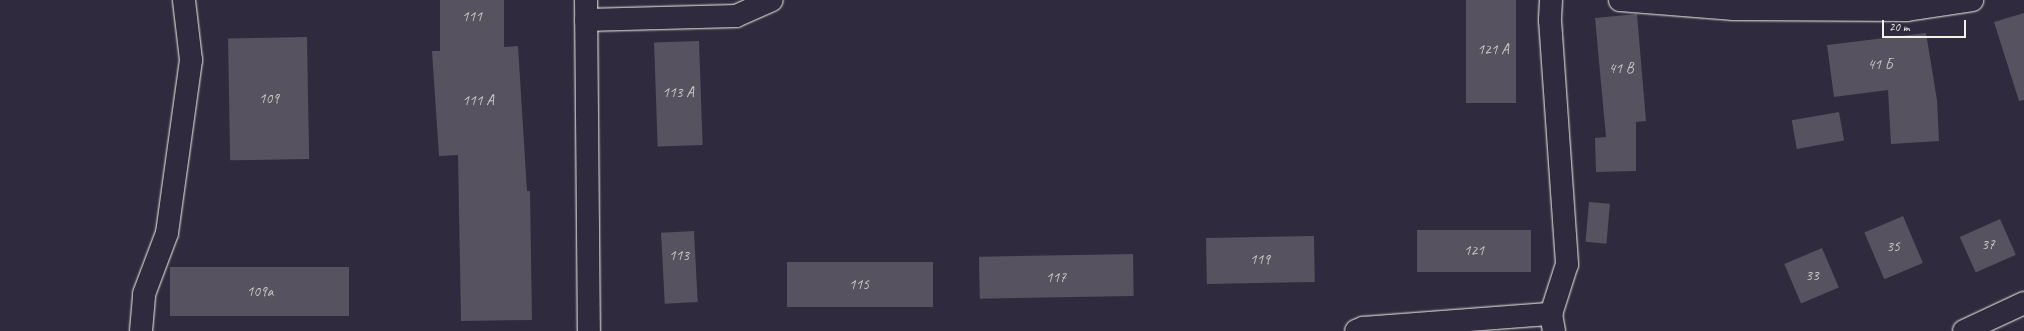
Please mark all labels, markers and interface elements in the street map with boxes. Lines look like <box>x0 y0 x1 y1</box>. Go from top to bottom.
house number: 111 <box>462 8 482 26</box>
scale bar <box>1884 12 1968 38</box>
text: 20 m <box>1889 19 1909 35</box>
house number: 121 A <box>1477 41 1509 59</box>
house number: 41 Б <box>1868 56 1892 74</box>
house number: 41 В <box>1609 60 1633 78</box>
house number: 113 А <box>662 84 694 102</box>
house number: 109 <box>259 90 279 108</box>
house number: 111 А <box>462 92 494 110</box>
house number: 37 <box>1981 236 1995 254</box>
house number: 35 <box>1886 238 1900 256</box>
house number: 121 <box>1464 242 1484 260</box>
house number: 113 <box>669 247 689 265</box>
house number: 119 <box>1250 251 1270 269</box>
house number: 33 <box>1805 267 1819 285</box>
house number: 117 <box>1046 269 1066 287</box>
house number: 115 <box>849 276 869 294</box>
house number: 109а <box>247 283 273 301</box>

